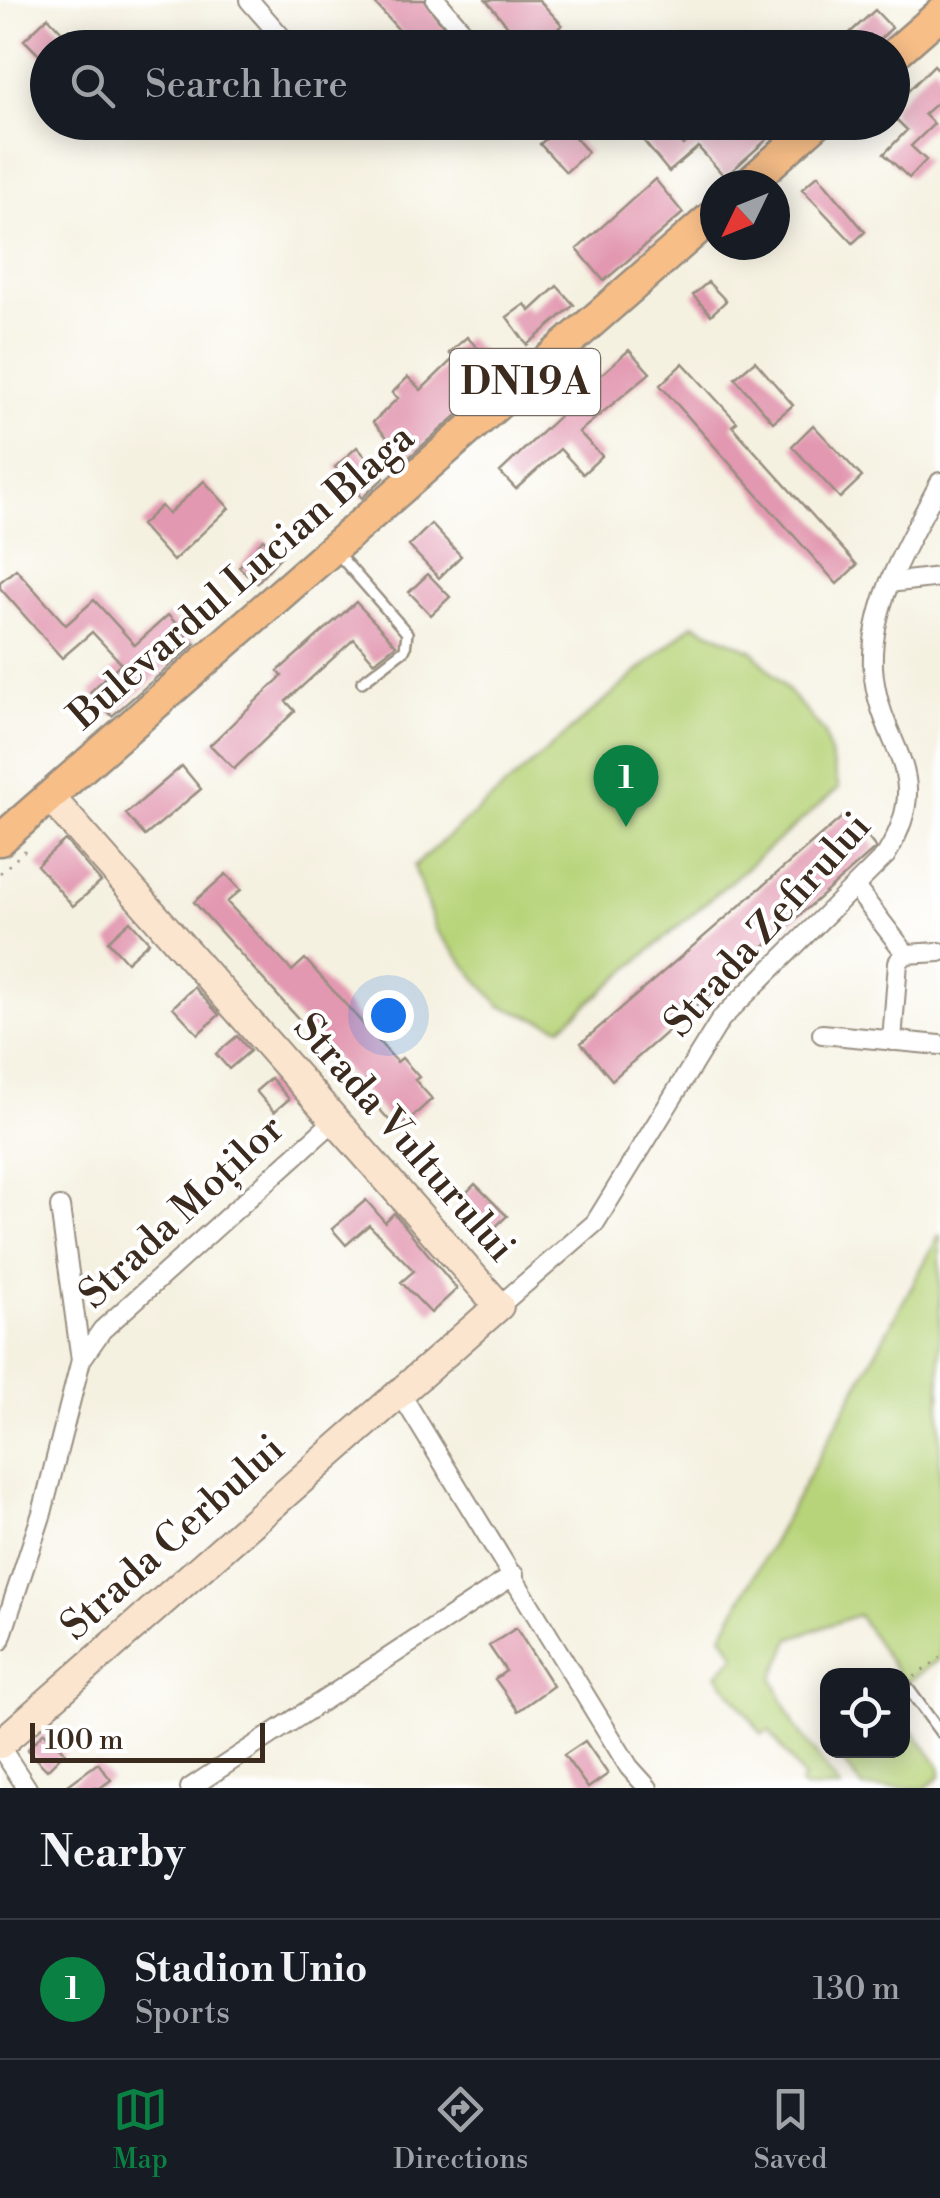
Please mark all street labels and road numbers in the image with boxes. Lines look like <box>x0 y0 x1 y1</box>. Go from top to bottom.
road number: DN19A <box>450 349 600 415</box>
street label: Bulevardul Lucian Blaga <box>58 413 426 742</box>
street label: Strada Zefirului <box>654 802 882 1048</box>
street label: Strada Vulturului <box>283 1004 525 1272</box>
street label: Strada Moților <box>69 1104 295 1320</box>
street label: Strada Cerbului <box>51 1424 295 1652</box>

